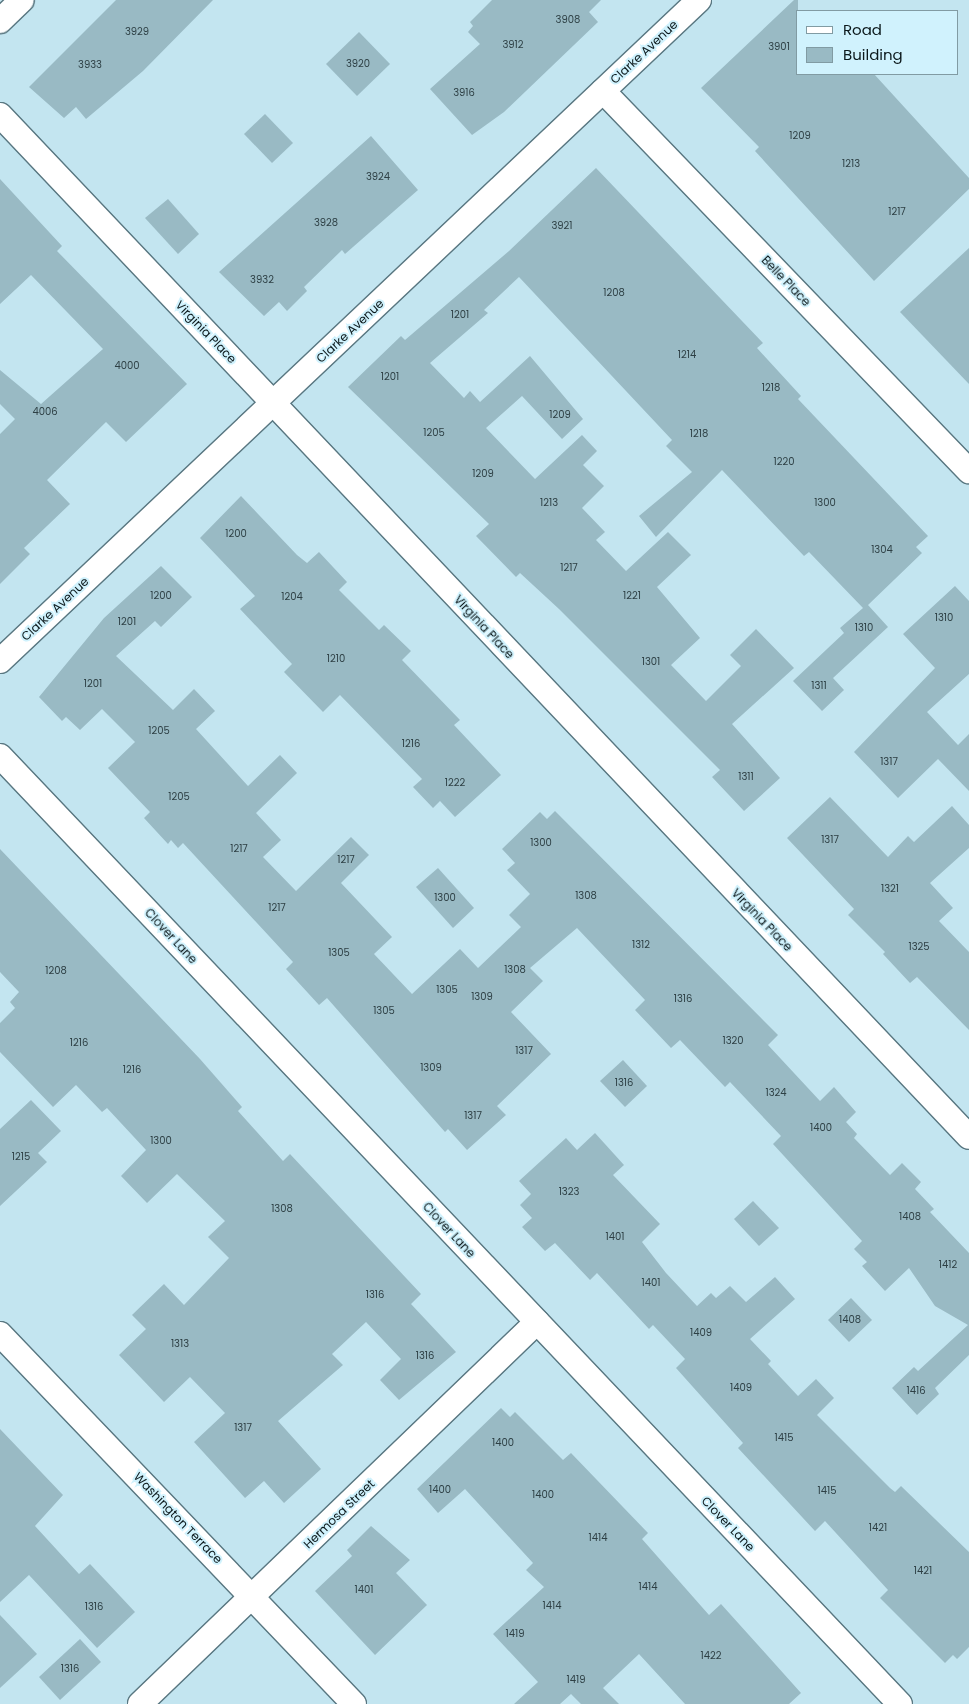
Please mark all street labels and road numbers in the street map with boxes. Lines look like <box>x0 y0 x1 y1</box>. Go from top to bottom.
street label: Clarke Avenue <box>607 17 681 87</box>
street label: Belle Place <box>759 253 813 309</box>
street label: Clarke Avenue <box>313 296 387 366</box>
street label: Virginia Place <box>173 298 239 366</box>
street label: Clarke Avenue <box>18 574 92 644</box>
street label: Virginia Place <box>451 592 517 662</box>
street label: Virginia Place <box>729 886 795 954</box>
street label: Clover Lane <box>142 905 200 967</box>
street label: Clover Lane <box>420 1199 478 1261</box>
street label: Washington Terrace <box>131 1469 225 1567</box>
street label: Hermosa Street <box>301 1477 377 1551</box>
street label: Clover Lane <box>698 1494 758 1554</box>

